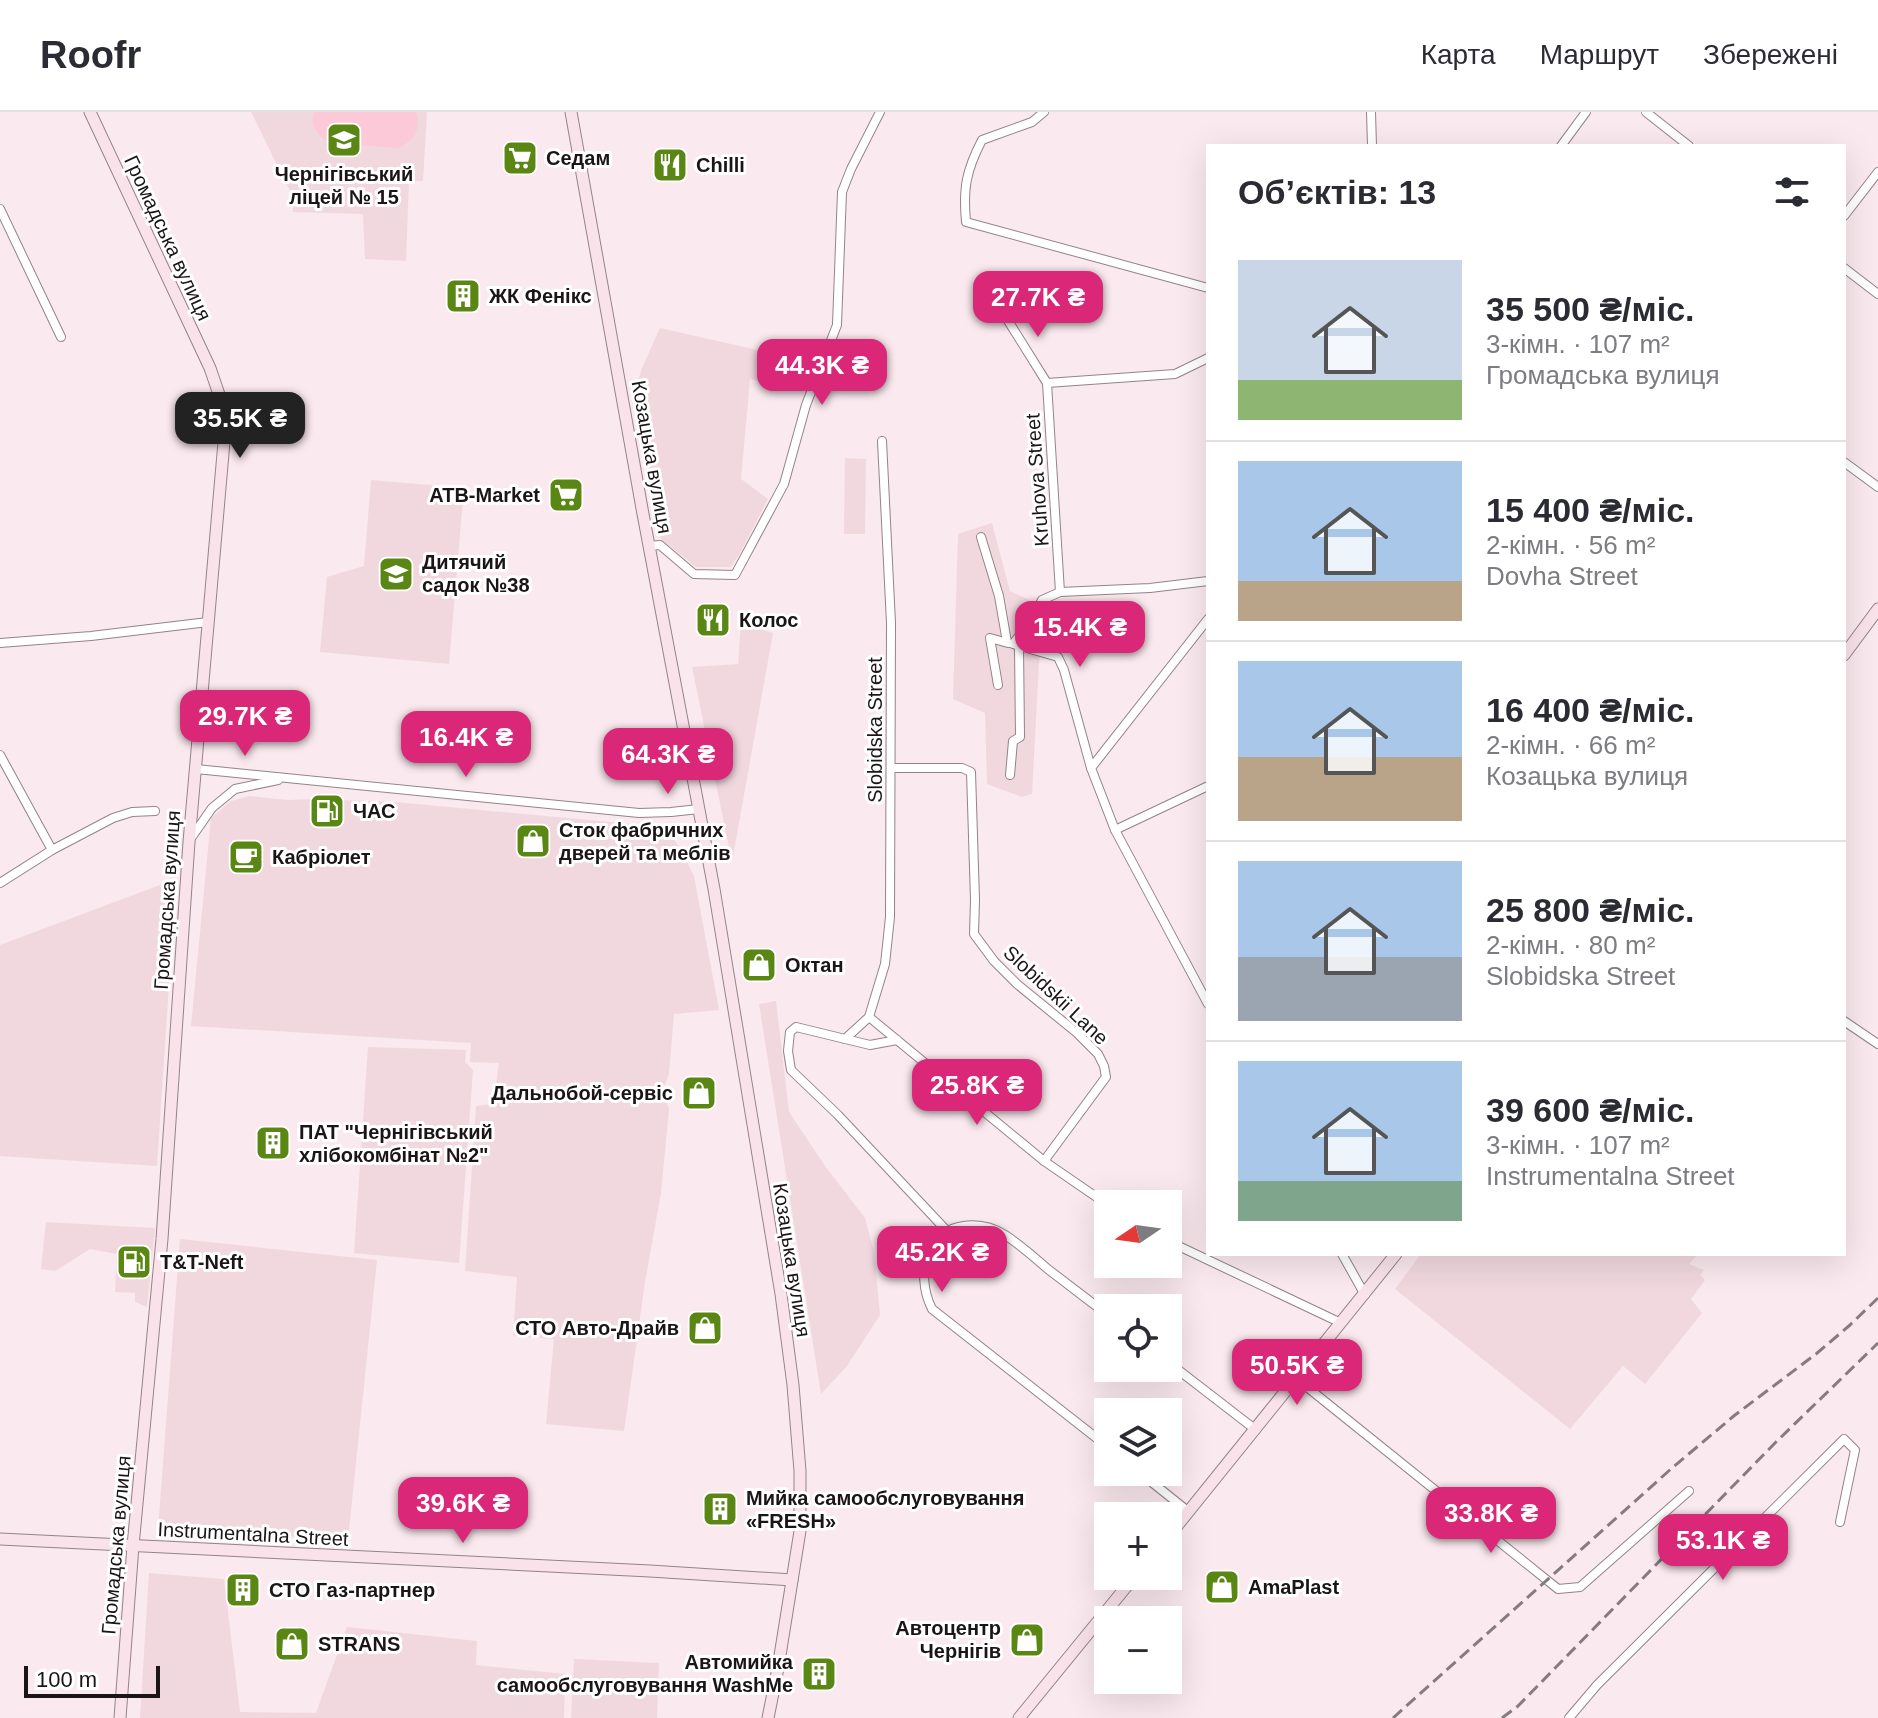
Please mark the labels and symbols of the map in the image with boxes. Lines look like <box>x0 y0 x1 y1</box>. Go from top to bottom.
school or university icon: Чернігівський ліцей № 15 <box>325 121 363 159</box>
supermarket icon: Седам <box>501 139 539 177</box>
restaurant icon: Chilli <box>651 146 689 184</box>
place label: Седам <box>546 147 610 169</box>
street label: Громадська вулиця <box>120 152 216 324</box>
place label: Chilli <box>696 154 745 176</box>
place label: Чернігівський ліцей № 15 <box>275 163 413 208</box>
pin: 27.7K ₴ <box>964 271 1112 339</box>
building icon: ЖК Фенікс <box>444 277 482 315</box>
place label: ЖК Фенікс <box>488 285 592 307</box>
pin: 44.3K ₴ <box>748 339 896 407</box>
street label: Козацька вулиця <box>628 379 676 535</box>
pin: 35.5K ₴ <box>166 392 314 460</box>
street label: Kruhova Street <box>1021 412 1053 547</box>
supermarket icon: ATB-Market <box>547 476 585 514</box>
place label: ATB-Market <box>429 484 540 506</box>
place label: Дитячий садок №38 <box>422 551 530 596</box>
school or university icon: Дитячий садок №38 <box>377 555 415 593</box>
restaurant icon: Колос <box>694 601 732 639</box>
pin: 15.4K ₴ <box>1006 601 1154 669</box>
place label: Колос <box>739 609 798 631</box>
street label: Slobidska Street <box>864 657 886 803</box>
pin: 29.7K ₴ <box>171 690 319 758</box>
pin: 16.4K ₴ <box>392 711 540 779</box>
pin: 64.3K ₴ <box>594 728 742 796</box>
fuel station icon: ЧАС <box>308 792 346 830</box>
place label: ЧАС <box>353 800 395 822</box>
street label: Громадська вулиця <box>150 810 184 990</box>
place label: Сток фабричних дверей та меблів <box>559 819 731 864</box>
shop icon: Сток фабричних дверей та меблів <box>514 822 552 860</box>
cafe icon: Кабріолет <box>227 838 265 876</box>
place label: Кабріолет <box>272 846 371 868</box>
street label: Slobidskii Lane <box>999 941 1113 1049</box>
shop icon: Октан <box>740 946 778 984</box>
place label: Октан <box>785 954 844 976</box>
pin: 25.8K ₴ <box>903 1059 1051 1127</box>
shop icon: Дальнобой-сервіс <box>680 1074 718 1112</box>
place label: Дальнобой-сервіс <box>491 1082 673 1104</box>
place label: ПАТ "Чернігівський хлібокомбінат №2" <box>299 1121 493 1166</box>
building icon: ПАТ "Чернігівський хлібокомбінат №2" <box>254 1124 292 1162</box>
street label: Козацька вулиця <box>769 1182 815 1338</box>
north arrow <box>1094 1190 1182 1278</box>
pin: 45.2K ₴ <box>868 1226 1016 1294</box>
fuel station icon: T&T-Neft <box>115 1243 153 1281</box>
place label: T&T-Neft <box>160 1251 244 1273</box>
shop icon: СТО Авто-Драйв <box>686 1309 724 1347</box>
place label: СТО Авто-Драйв <box>515 1317 679 1339</box>
pin: 50.5K ₴ <box>1223 1339 1371 1407</box>
street label: Громадська вулиця <box>97 1455 135 1635</box>
pin: 39.6K ₴ <box>389 1477 537 1545</box>
place label: Мийка самообслуговування «FRESH» <box>746 1487 1024 1532</box>
pin: 33.8K ₴ <box>1417 1487 1565 1555</box>
building icon: Мийка самообслуговування «FRESH» <box>701 1490 739 1528</box>
pin: 53.1K ₴ <box>1649 1514 1797 1582</box>
street label: Instrumentalna Street <box>157 1518 349 1550</box>
shop icon: AmaPlast <box>1203 1568 1241 1606</box>
building icon: СТО Газ-партнер <box>224 1571 262 1609</box>
place label: AmaPlast <box>1248 1576 1339 1598</box>
place label: СТО Газ-партнер <box>269 1579 435 1601</box>
place label: Автоцентр Чернігів <box>895 1617 1001 1662</box>
shop icon: Автоцентр Чернігів <box>1008 1621 1046 1659</box>
shop icon: STRANS <box>273 1625 311 1663</box>
place label: STRANS <box>318 1633 400 1655</box>
place label: Автомийка самообслуговування WashMe <box>497 1651 794 1696</box>
building icon: Автомийка самообслуговування WashMe <box>800 1655 838 1693</box>
scale bar <box>24 1662 160 1698</box>

